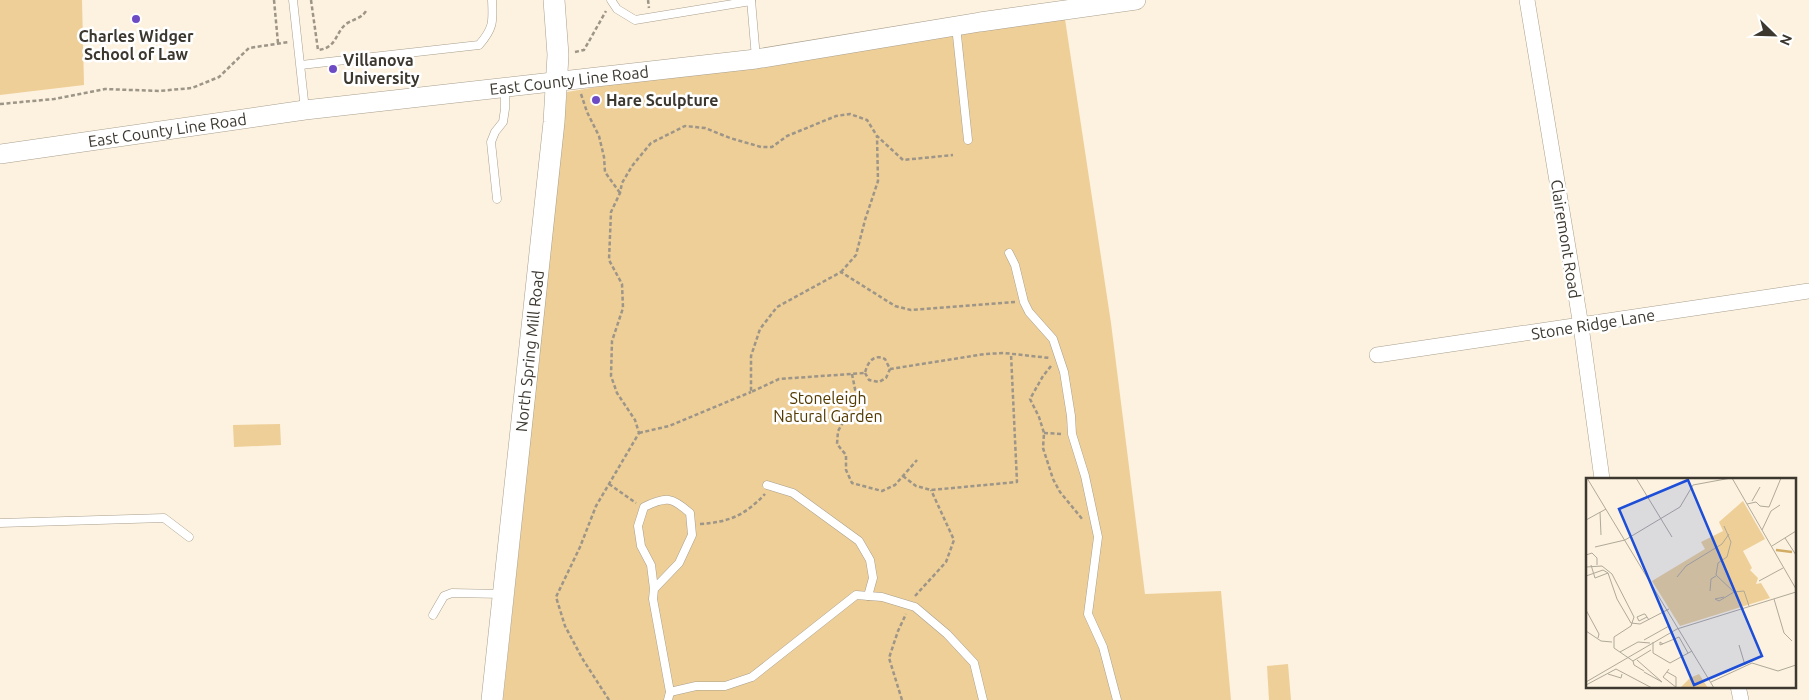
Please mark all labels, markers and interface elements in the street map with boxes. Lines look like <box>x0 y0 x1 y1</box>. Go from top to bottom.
north arrow <box>1749 10 1799 60</box>
marker: Charles Widger School of Law <box>130 13 142 25</box>
place label: Charles Widger School of Law <box>78 27 194 63</box>
text: N <box>1777 32 1795 48</box>
place label: Villanova University <box>343 51 420 87</box>
street label: East County Line Road <box>489 62 650 98</box>
marker: Villanova University <box>327 63 339 75</box>
place label: Hare Sculpture <box>606 91 718 109</box>
marker: Hare Sculpture <box>590 94 602 106</box>
street label: East County Line Road <box>87 110 248 150</box>
street label: Clairemont Road <box>1548 178 1584 300</box>
street label: North Spring Mill Road <box>512 269 547 433</box>
street label: Stone Ridge Lane <box>1530 305 1656 343</box>
park label: Stoneleigh Natural Garden <box>773 389 883 425</box>
inset map <box>1586 478 1796 688</box>

